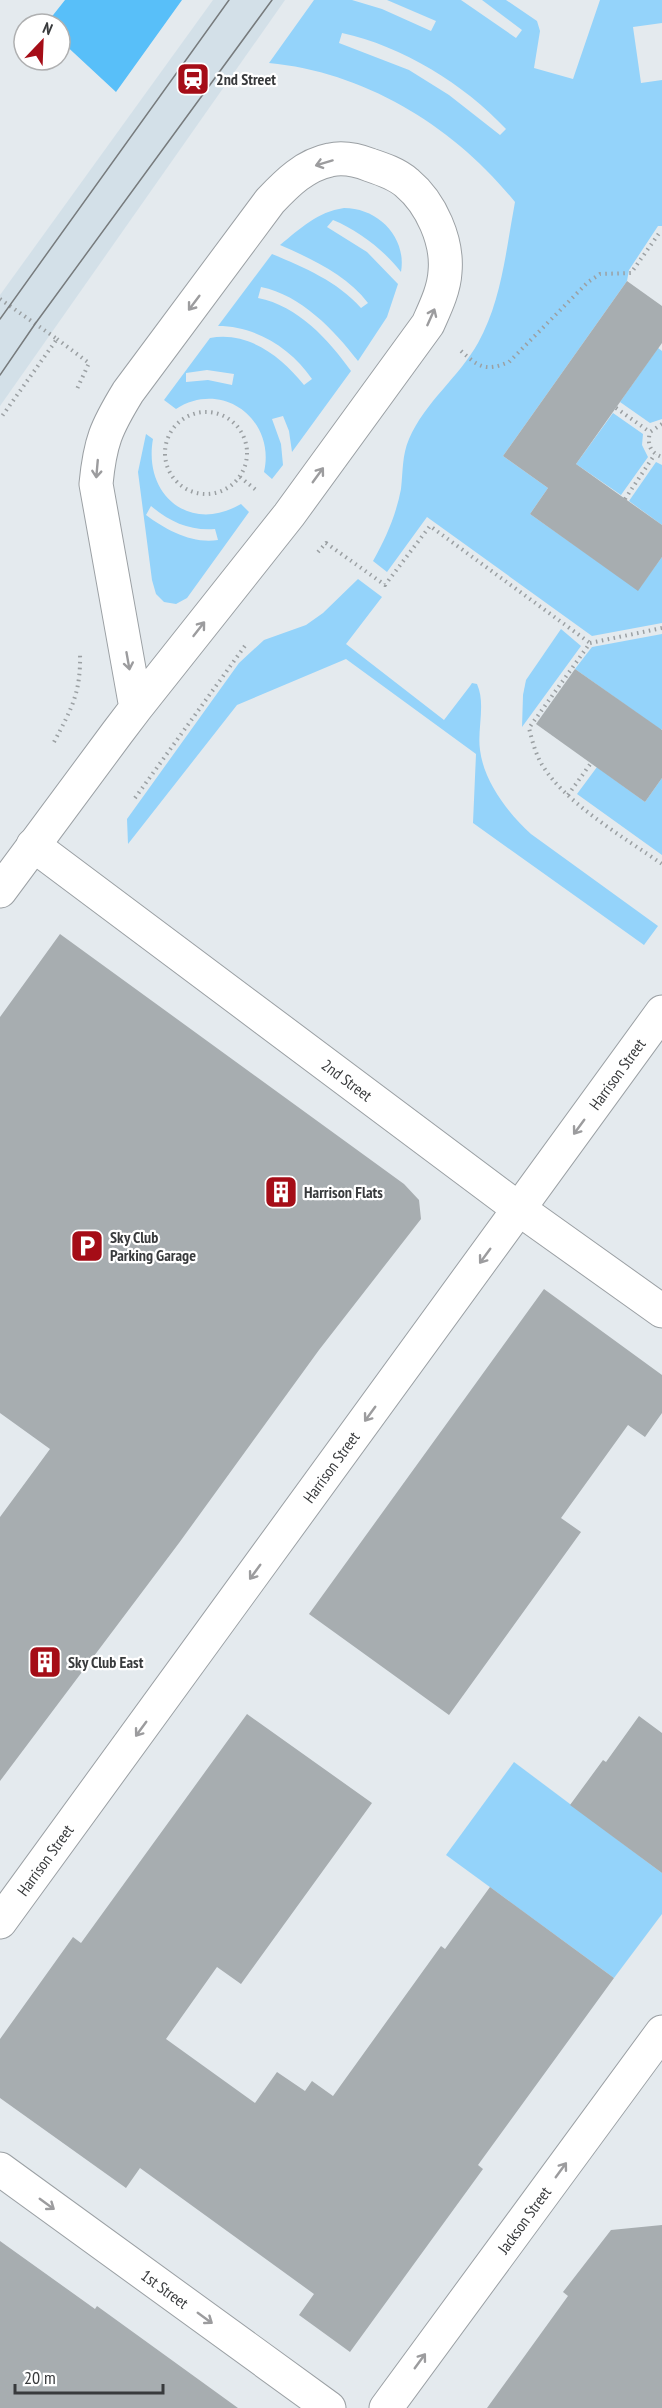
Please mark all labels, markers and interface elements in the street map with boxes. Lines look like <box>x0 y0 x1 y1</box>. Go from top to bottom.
north arrow <box>12 12 72 72</box>
text: N <box>40 17 56 39</box>
station icon: 2nd Street <box>175 61 211 97</box>
place label: 2nd Street <box>216 69 276 89</box>
one-way arrow <box>315 158 334 169</box>
one-way arrow <box>188 295 200 311</box>
one-way arrow <box>425 308 437 326</box>
one-way arrow <box>92 459 103 479</box>
one-way arrow <box>312 468 324 484</box>
one-way arrow <box>192 622 205 638</box>
one-way arrow <box>123 651 134 671</box>
street label: Harrison Street <box>584 1034 650 1113</box>
street label: 2nd Street <box>318 1055 377 1106</box>
one-way arrow <box>572 1119 585 1135</box>
building icon: Harrison Flats <box>263 1174 299 1210</box>
place label: Harrison Flats <box>304 1182 383 1202</box>
place label: Sky Club Parking Garage <box>110 1227 196 1265</box>
parking icon: Sky Club Parking Garage <box>69 1228 105 1264</box>
one-way arrow <box>479 1248 491 1264</box>
one-way arrow <box>364 1405 376 1421</box>
street label: Harrison Street <box>298 1427 364 1506</box>
one-way arrow <box>249 1563 262 1579</box>
building icon: Sky Club East <box>27 1644 63 1680</box>
place label: Sky Club East <box>68 1652 144 1672</box>
one-way arrow <box>134 1721 147 1737</box>
street label: Harrison Street <box>12 1820 78 1899</box>
one-way arrow <box>555 2162 567 2178</box>
street label: Jackson Street <box>492 2182 555 2258</box>
one-way arrow <box>39 2198 55 2210</box>
street label: 1st Street <box>137 2265 193 2313</box>
one-way arrow <box>197 2312 213 2324</box>
one-way arrow <box>414 2353 427 2369</box>
scale bar <box>15 2357 164 2395</box>
text: 20 m <box>24 2366 56 2389</box>

